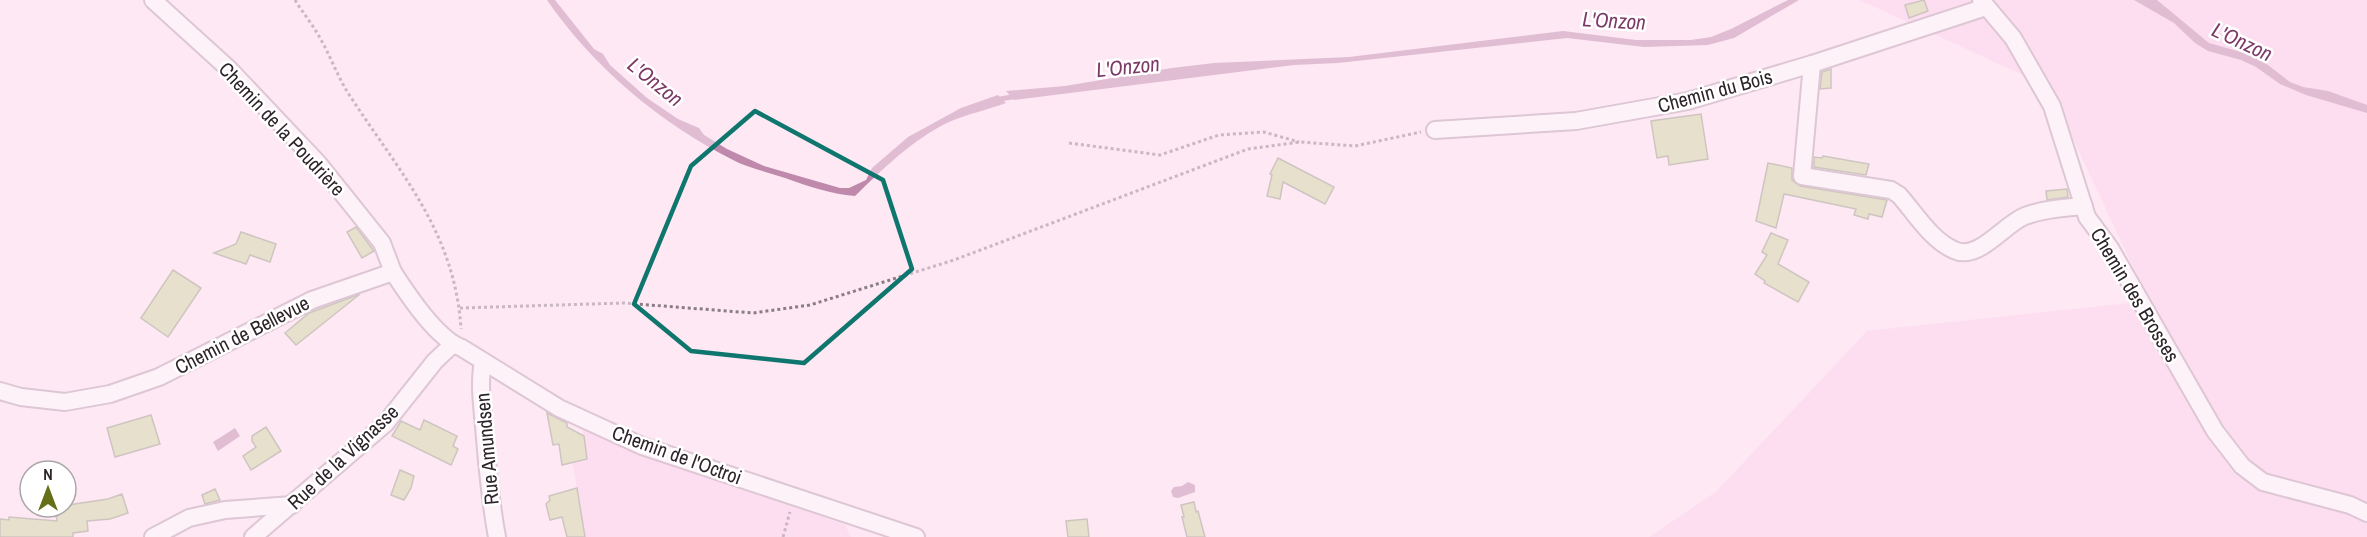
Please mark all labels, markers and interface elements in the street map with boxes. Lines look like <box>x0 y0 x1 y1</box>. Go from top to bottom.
water label: L'Onzon <box>1582 4 1647 37</box>
water label: L'Onzon <box>2207 15 2277 68</box>
water label: L'Onzon <box>1095 49 1161 84</box>
water label: L'Onzon <box>621 50 689 113</box>
street label: Chemin de la Poudrière <box>213 56 352 202</box>
street label: Chemin du Bois <box>1655 62 1775 119</box>
street label: Chemin des Brosses <box>2085 223 2186 367</box>
street label: Chemin de Bellevue <box>170 289 314 380</box>
street label: Rue Amundsen <box>468 392 505 506</box>
street label: Rue de la Vignasse <box>281 398 404 515</box>
street label: Chemin de l'Octroi <box>609 419 746 491</box>
north arrow <box>18 459 78 519</box>
text: N <box>43 463 53 485</box>

